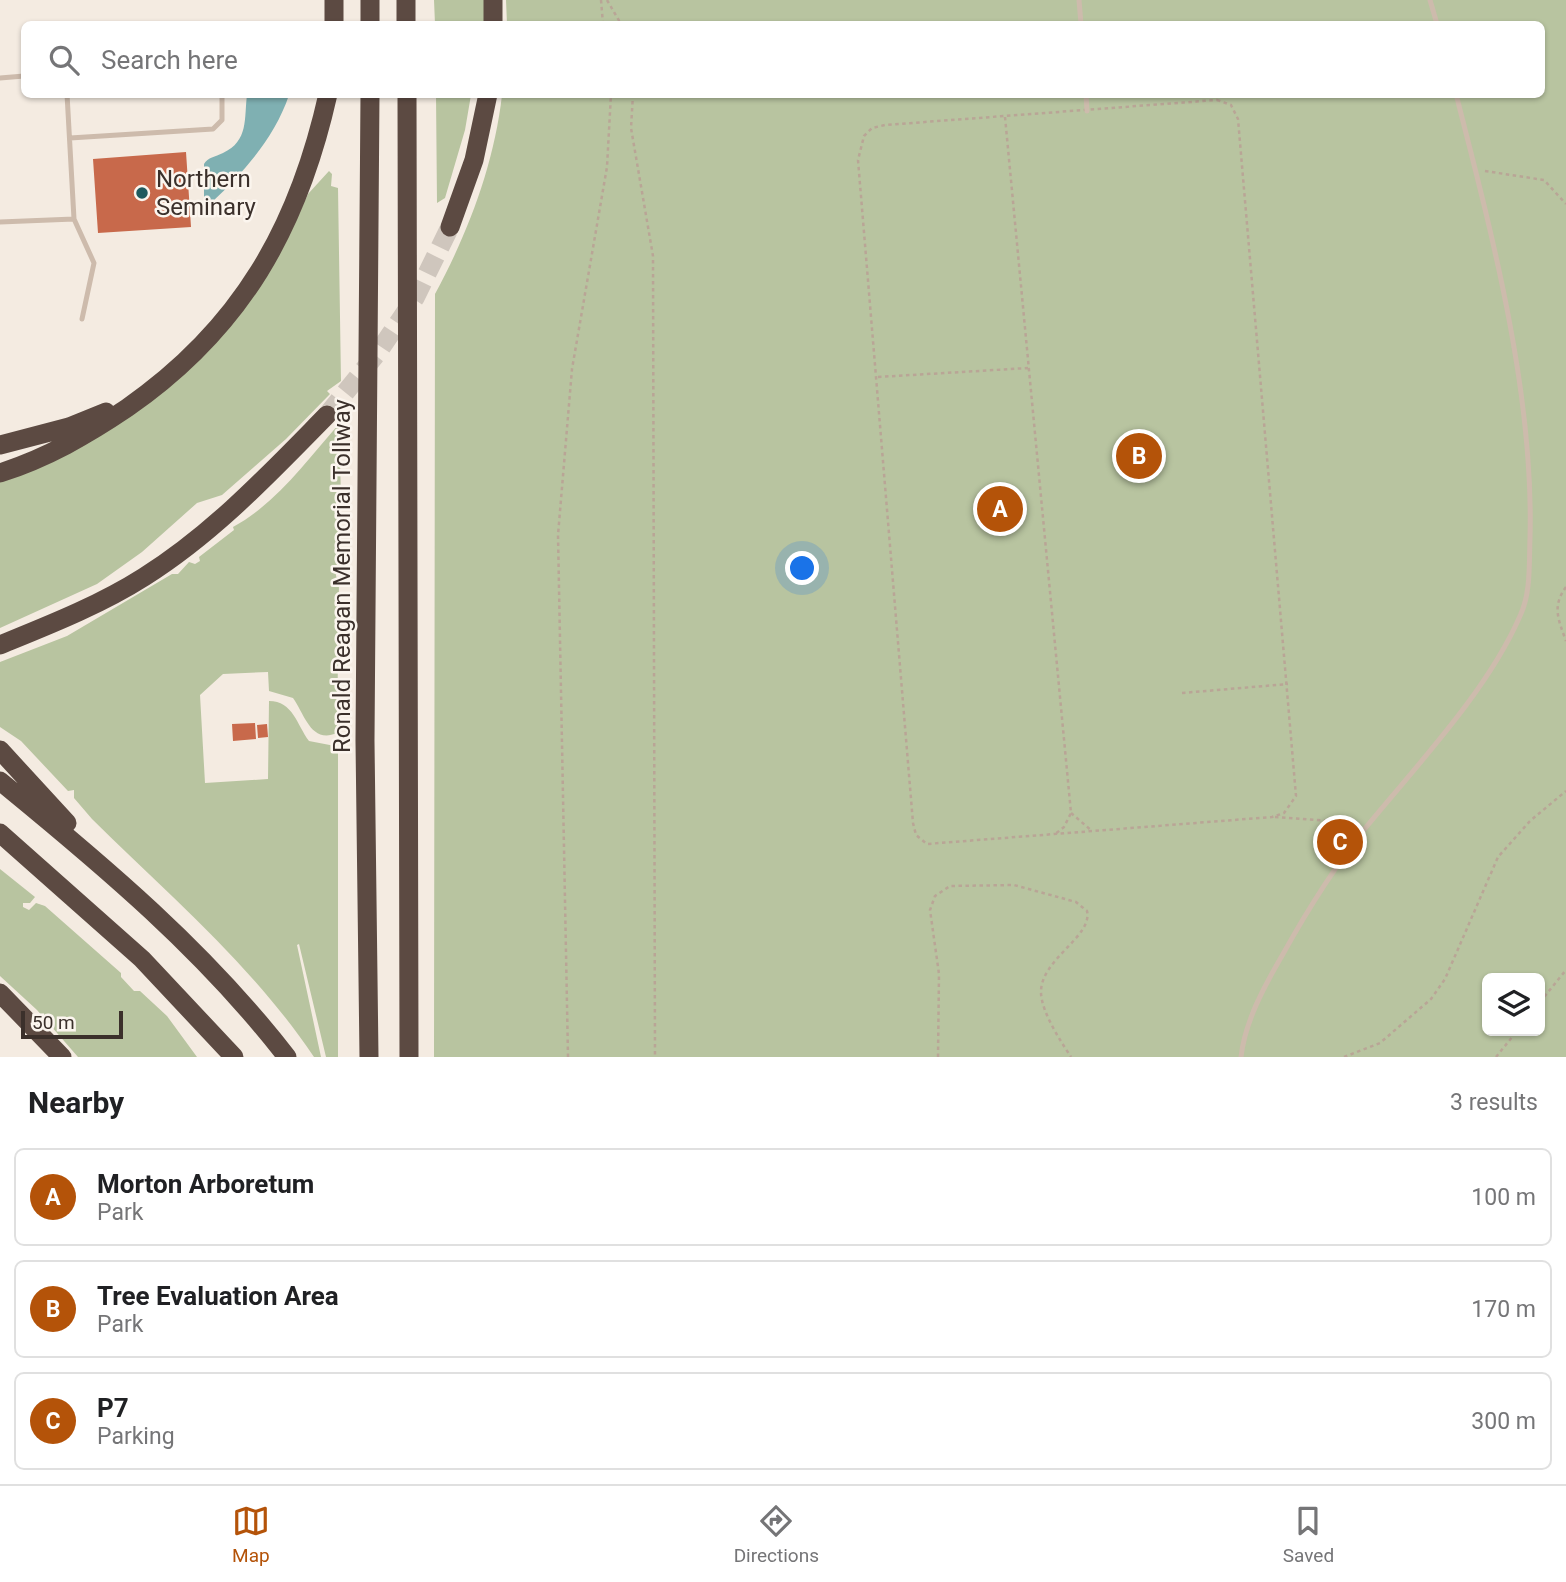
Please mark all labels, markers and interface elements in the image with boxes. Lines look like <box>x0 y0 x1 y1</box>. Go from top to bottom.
search box <box>21 21 1545 98</box>
icon: search <box>45 41 83 79</box>
text: Search here <box>101 45 238 75</box>
place label: Northern Seminary <box>156 165 257 221</box>
marker: Northern Seminary <box>134 185 150 201</box>
street label: Ronald Reagan Memorial Tollway <box>328 398 356 753</box>
pin: B <box>1116 430 1162 482</box>
pin: A <box>977 483 1023 535</box>
your location <box>785 551 819 585</box>
pin: C <box>1317 816 1363 868</box>
map controls <box>1482 973 1545 1036</box>
button: layers <box>1482 973 1545 1036</box>
scale bar <box>21 1008 122 1040</box>
text: 50 m <box>32 1011 75 1034</box>
text: Nearby <box>28 1085 124 1120</box>
text: 3 results <box>1450 1089 1538 1116</box>
text: Morton Arboretum <box>97 1169 314 1199</box>
text: A <box>45 1184 61 1211</box>
text: 100 m <box>1471 1184 1536 1211</box>
text: Park <box>97 1199 143 1226</box>
text: Tree Evaluation Area <box>97 1281 339 1311</box>
text: B <box>46 1296 60 1323</box>
text: 170 m <box>1471 1296 1536 1323</box>
text: Park <box>97 1311 143 1338</box>
text: P7 <box>97 1393 129 1423</box>
text: C <box>45 1408 61 1435</box>
text: 300 m <box>1471 1408 1536 1435</box>
text: Parking <box>97 1423 175 1450</box>
tab: Map <box>232 1502 270 1567</box>
tab: Directions <box>734 1502 819 1567</box>
tab: Saved <box>1283 1502 1334 1567</box>

